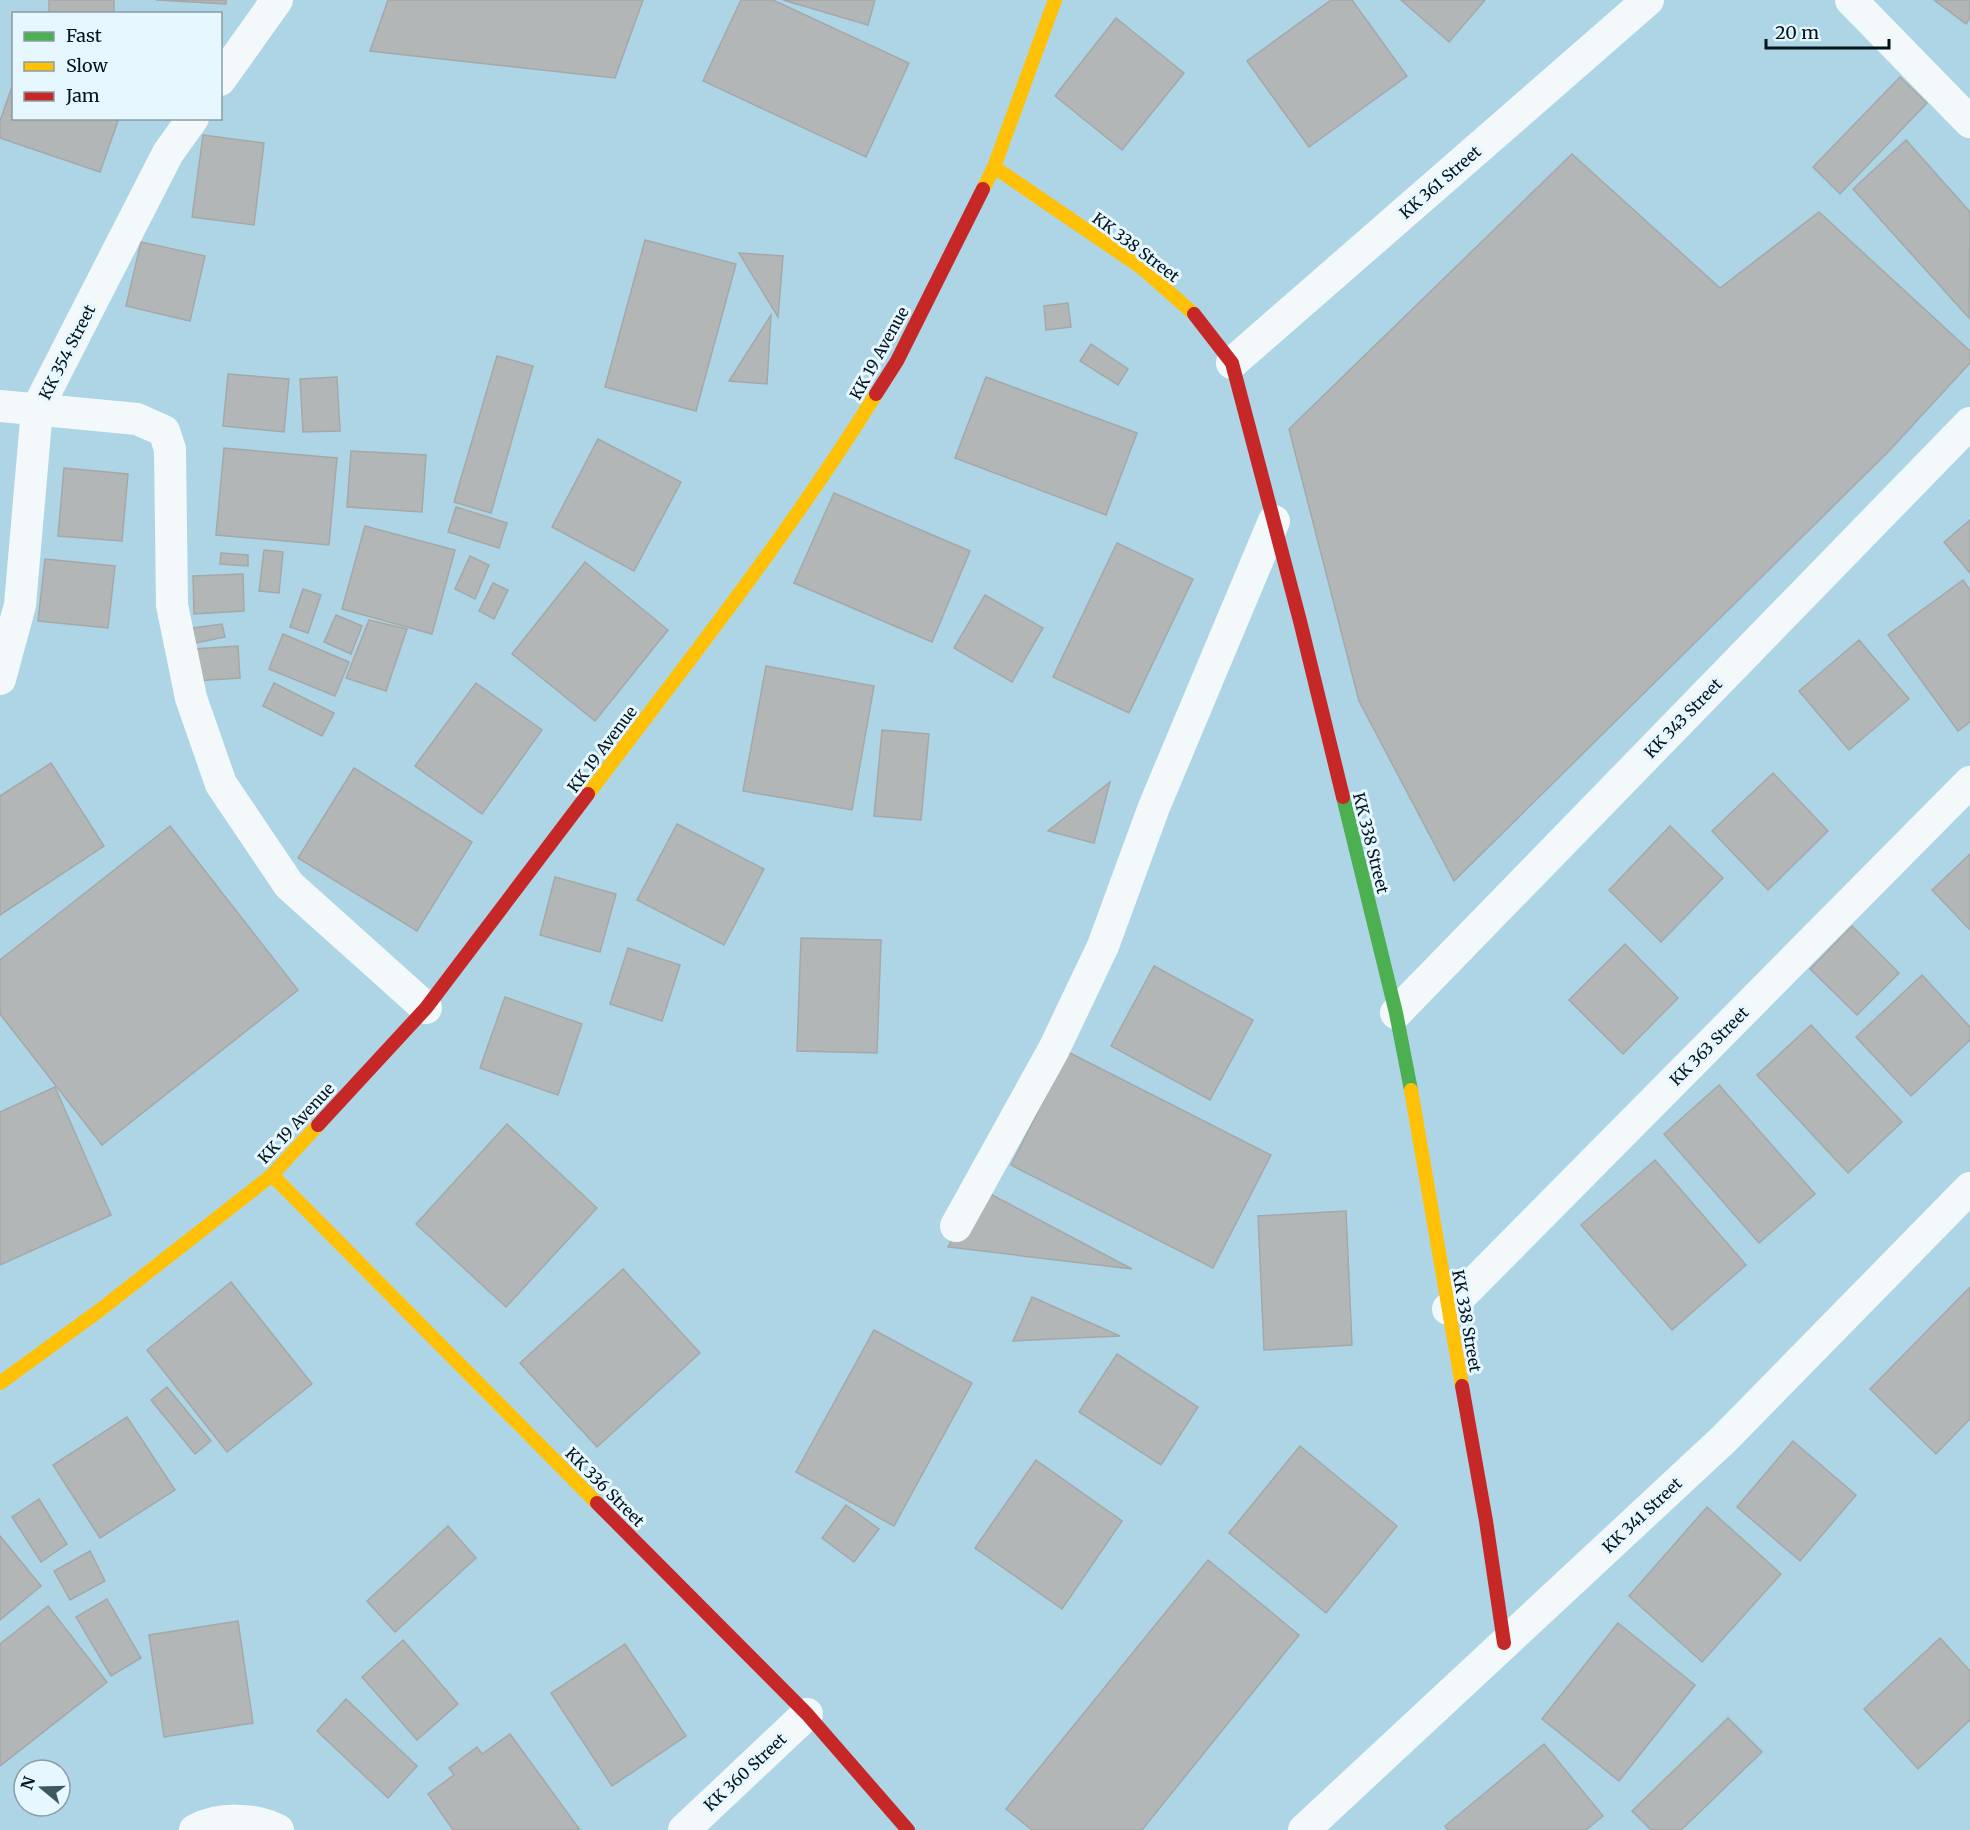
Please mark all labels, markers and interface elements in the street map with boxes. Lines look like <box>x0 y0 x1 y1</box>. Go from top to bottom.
legend <box>12 12 222 120</box>
scale bar <box>1766 12 1889 50</box>
text: 20 m <box>1775 21 1819 44</box>
text: Fast <box>66 24 102 47</box>
text: Slow <box>66 54 109 77</box>
text: Jam <box>65 84 100 107</box>
street label: KK 361 Street <box>1395 141 1485 223</box>
street label: KK 338 Street <box>1089 208 1184 287</box>
street label: KK 354 Street <box>35 301 100 403</box>
street label: KK 19 Avenue <box>845 303 913 403</box>
street label: KK 343 Street <box>1640 673 1727 762</box>
street label: KK 19 Avenue <box>563 702 641 796</box>
street label: KK 338 Street <box>1349 790 1393 896</box>
street label: KK 363 Street <box>1665 1002 1753 1090</box>
street label: KK 19 Avenue <box>254 1078 338 1168</box>
street label: KK 338 Street <box>1448 1268 1486 1374</box>
street label: KK 336 Street <box>561 1443 649 1531</box>
street label: KK 341 Street <box>1598 1473 1686 1557</box>
street label: KK 360 Street <box>700 1728 791 1815</box>
north arrow <box>12 1758 72 1818</box>
text: N <box>16 1774 39 1792</box>

